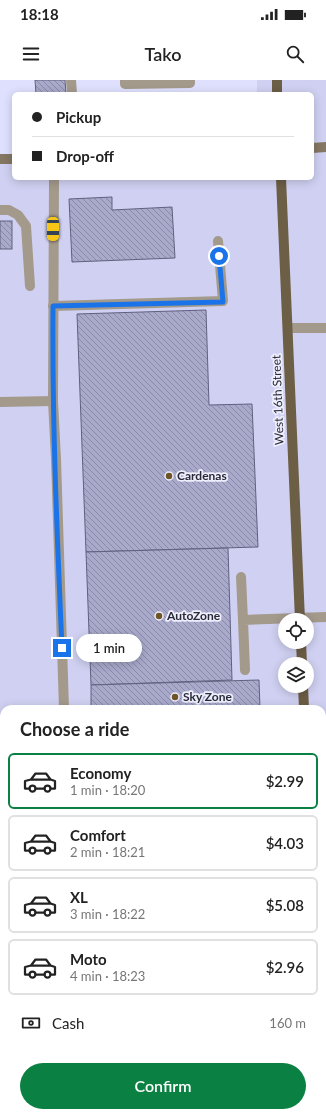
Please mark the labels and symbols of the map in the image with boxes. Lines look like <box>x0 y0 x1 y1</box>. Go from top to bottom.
car <box>47 217 59 241</box>
route start <box>210 247 228 265</box>
street label: West 16th Street <box>268 354 287 445</box>
place label: Cardenas <box>177 468 227 483</box>
marker: Cardenas <box>164 471 174 481</box>
place label: AutoZone <box>166 608 221 623</box>
marker: AutoZone <box>154 611 164 621</box>
callout: 1 min <box>76 634 142 662</box>
route end <box>53 639 71 657</box>
place label: Sky Zone <box>183 689 233 704</box>
marker: Sky Zone <box>170 692 180 702</box>

